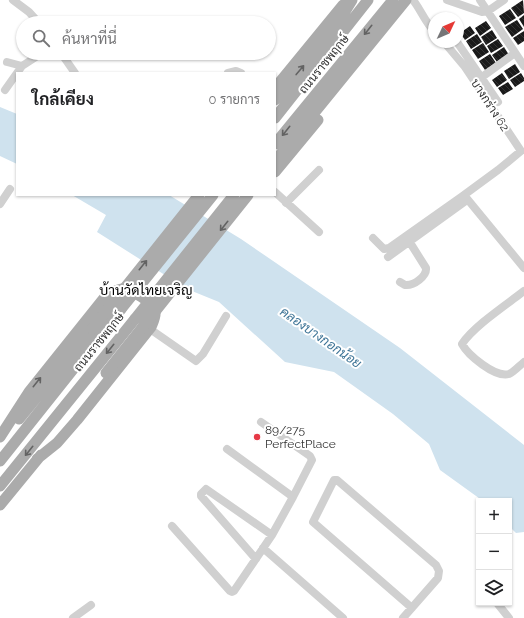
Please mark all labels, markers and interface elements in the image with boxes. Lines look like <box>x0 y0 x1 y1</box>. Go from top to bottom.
north arrow <box>428 12 464 48</box>
search box <box>16 16 276 60</box>
one-way arrow <box>364 25 373 36</box>
icon: search <box>30 27 52 49</box>
text: ค้นหาที่นี่ <box>62 30 117 48</box>
street label: ถนนราชพฤกษ์ <box>295 30 353 96</box>
one-way arrow <box>295 65 304 76</box>
street label: บางกร่าง 62 <box>468 76 512 134</box>
text: ใกล้เคียง <box>32 89 94 109</box>
text: 0 รายการ <box>209 92 260 107</box>
one-way arrow <box>281 125 290 136</box>
one-way arrow <box>219 220 228 231</box>
one-way arrow <box>138 260 147 271</box>
district label: บ้านวัดไทยเจริญ <box>99 281 193 299</box>
water label: คลองบางกอกน้อย <box>277 303 365 371</box>
street label: ถนนราชพฤกษ์ <box>70 308 128 374</box>
one-way arrow <box>106 344 115 355</box>
one-way arrow <box>33 376 42 387</box>
place label: 89/275 PerfectPlace <box>265 423 336 451</box>
marker: 89/275 PerfectPlace <box>252 432 262 442</box>
one-way arrow <box>25 445 33 456</box>
map controls <box>476 498 512 606</box>
button: + <box>476 498 512 534</box>
button: − <box>476 534 512 570</box>
button: layers <box>476 570 512 606</box>

